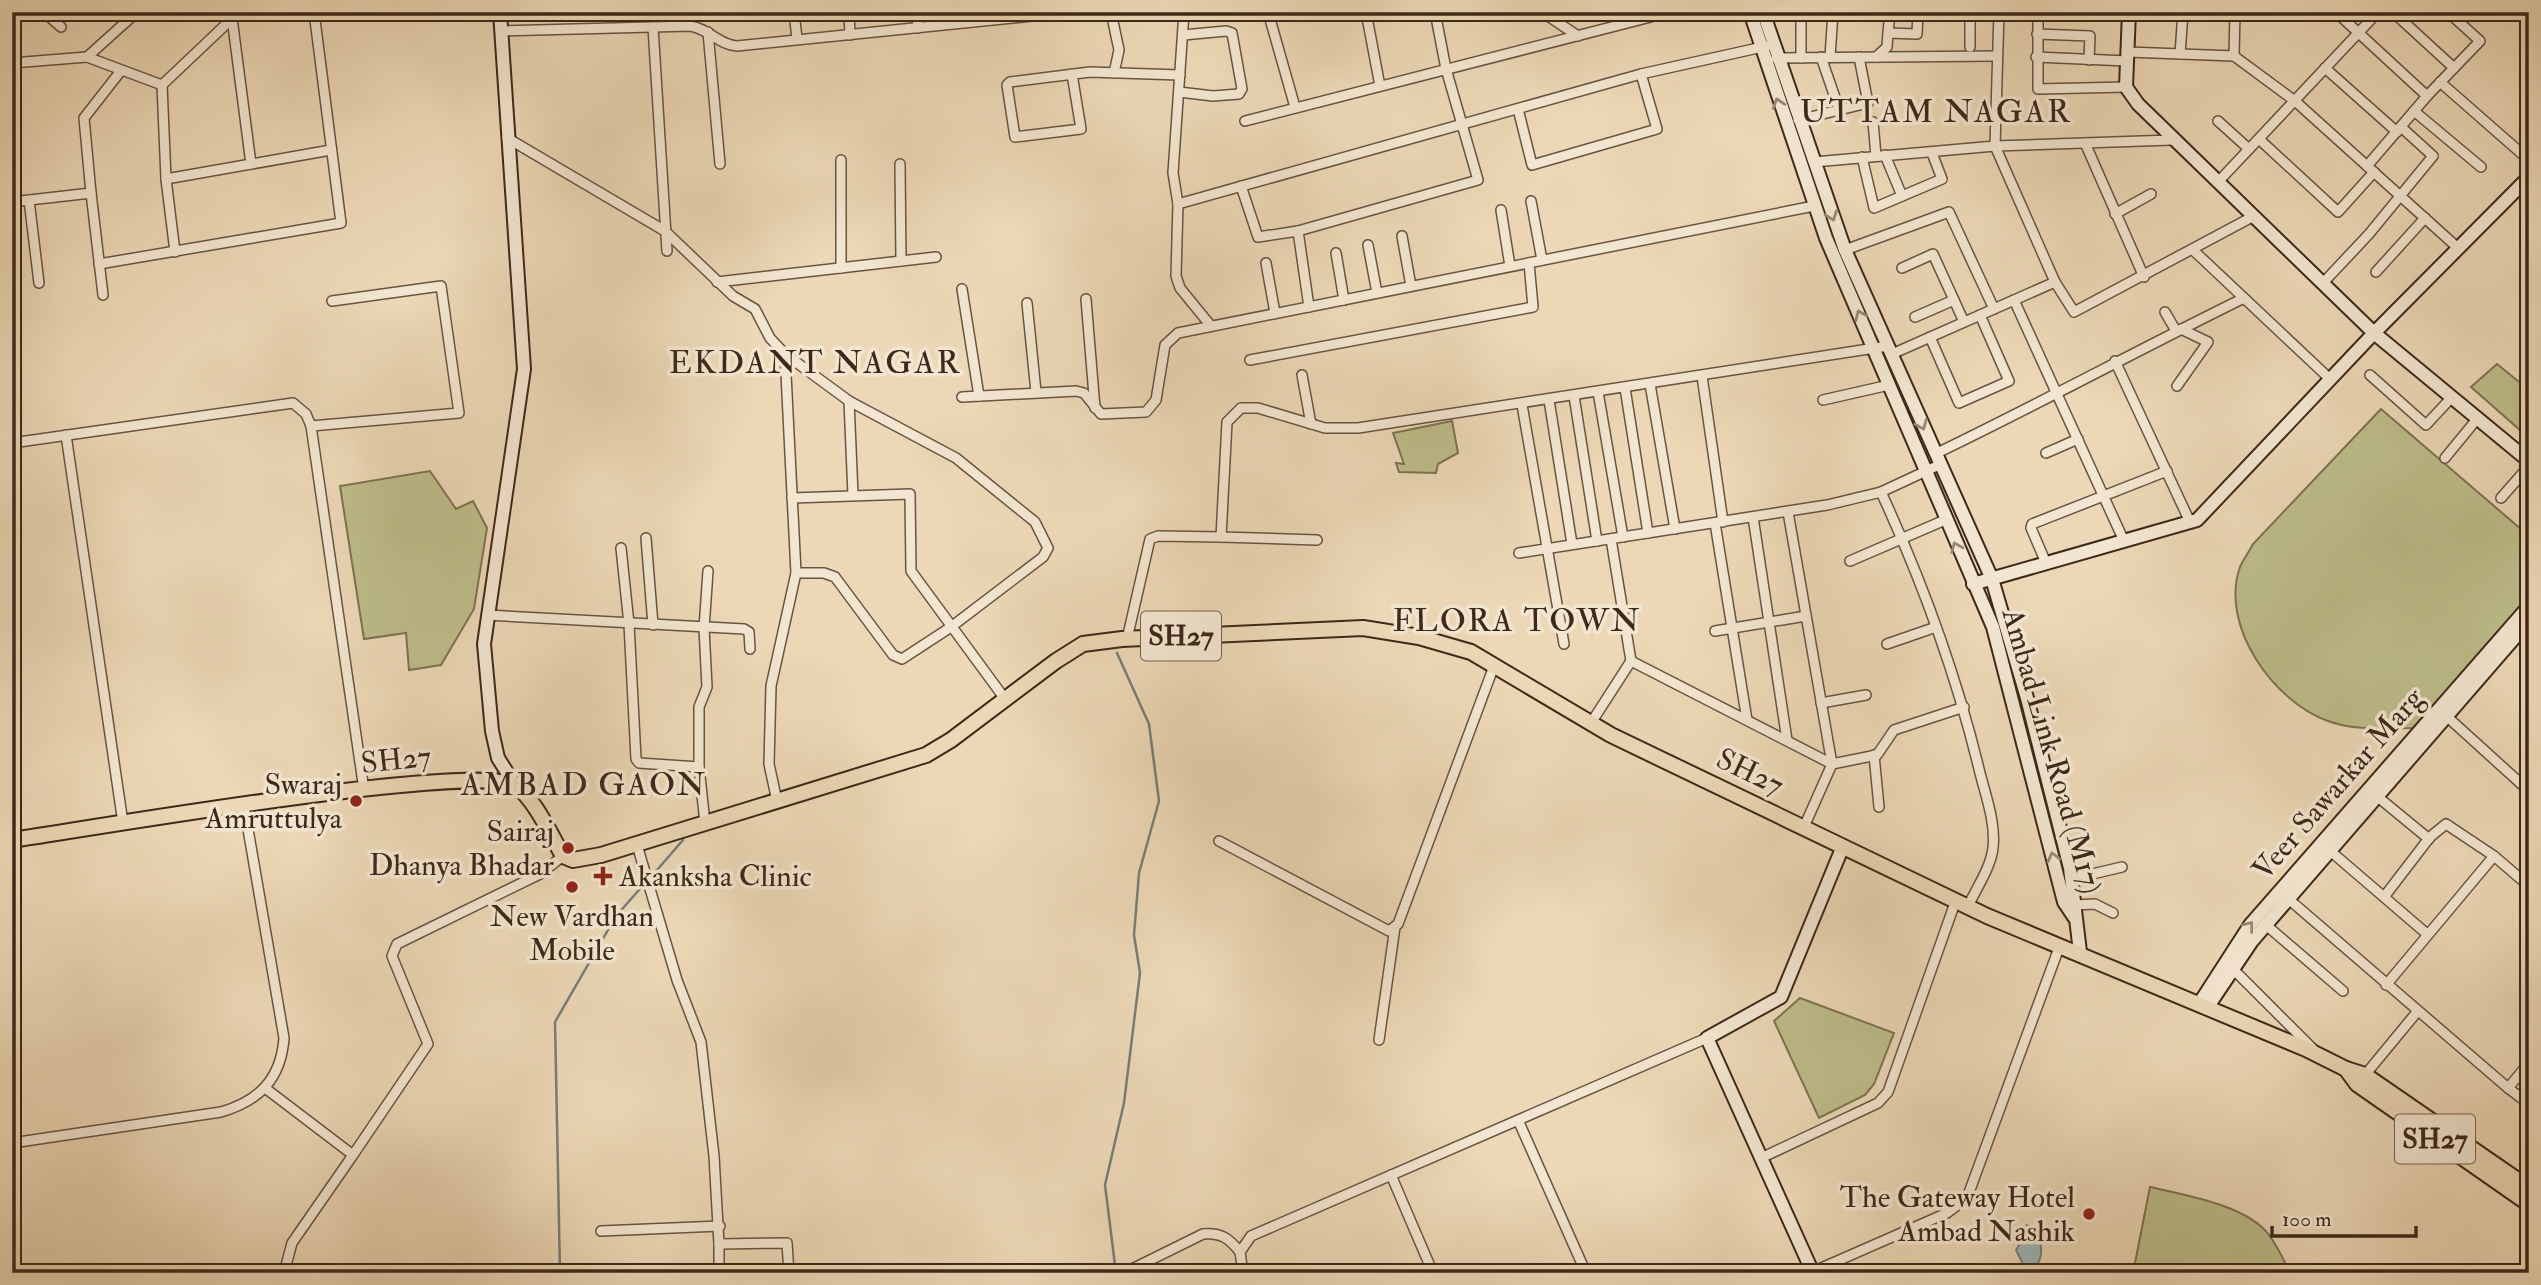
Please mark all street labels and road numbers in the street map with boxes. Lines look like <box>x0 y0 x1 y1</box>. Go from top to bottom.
street label: Ambad Link Road (M17) <box>1993 603 2110 898</box>
road number: SH27 <box>1141 612 1221 660</box>
street label: Veer Sawarkar Marg <box>2244 679 2432 888</box>
street label: SH27 <box>359 738 433 782</box>
street label: SH27 <box>1710 740 1790 804</box>
road number: SH27 <box>2395 1114 2475 1164</box>

